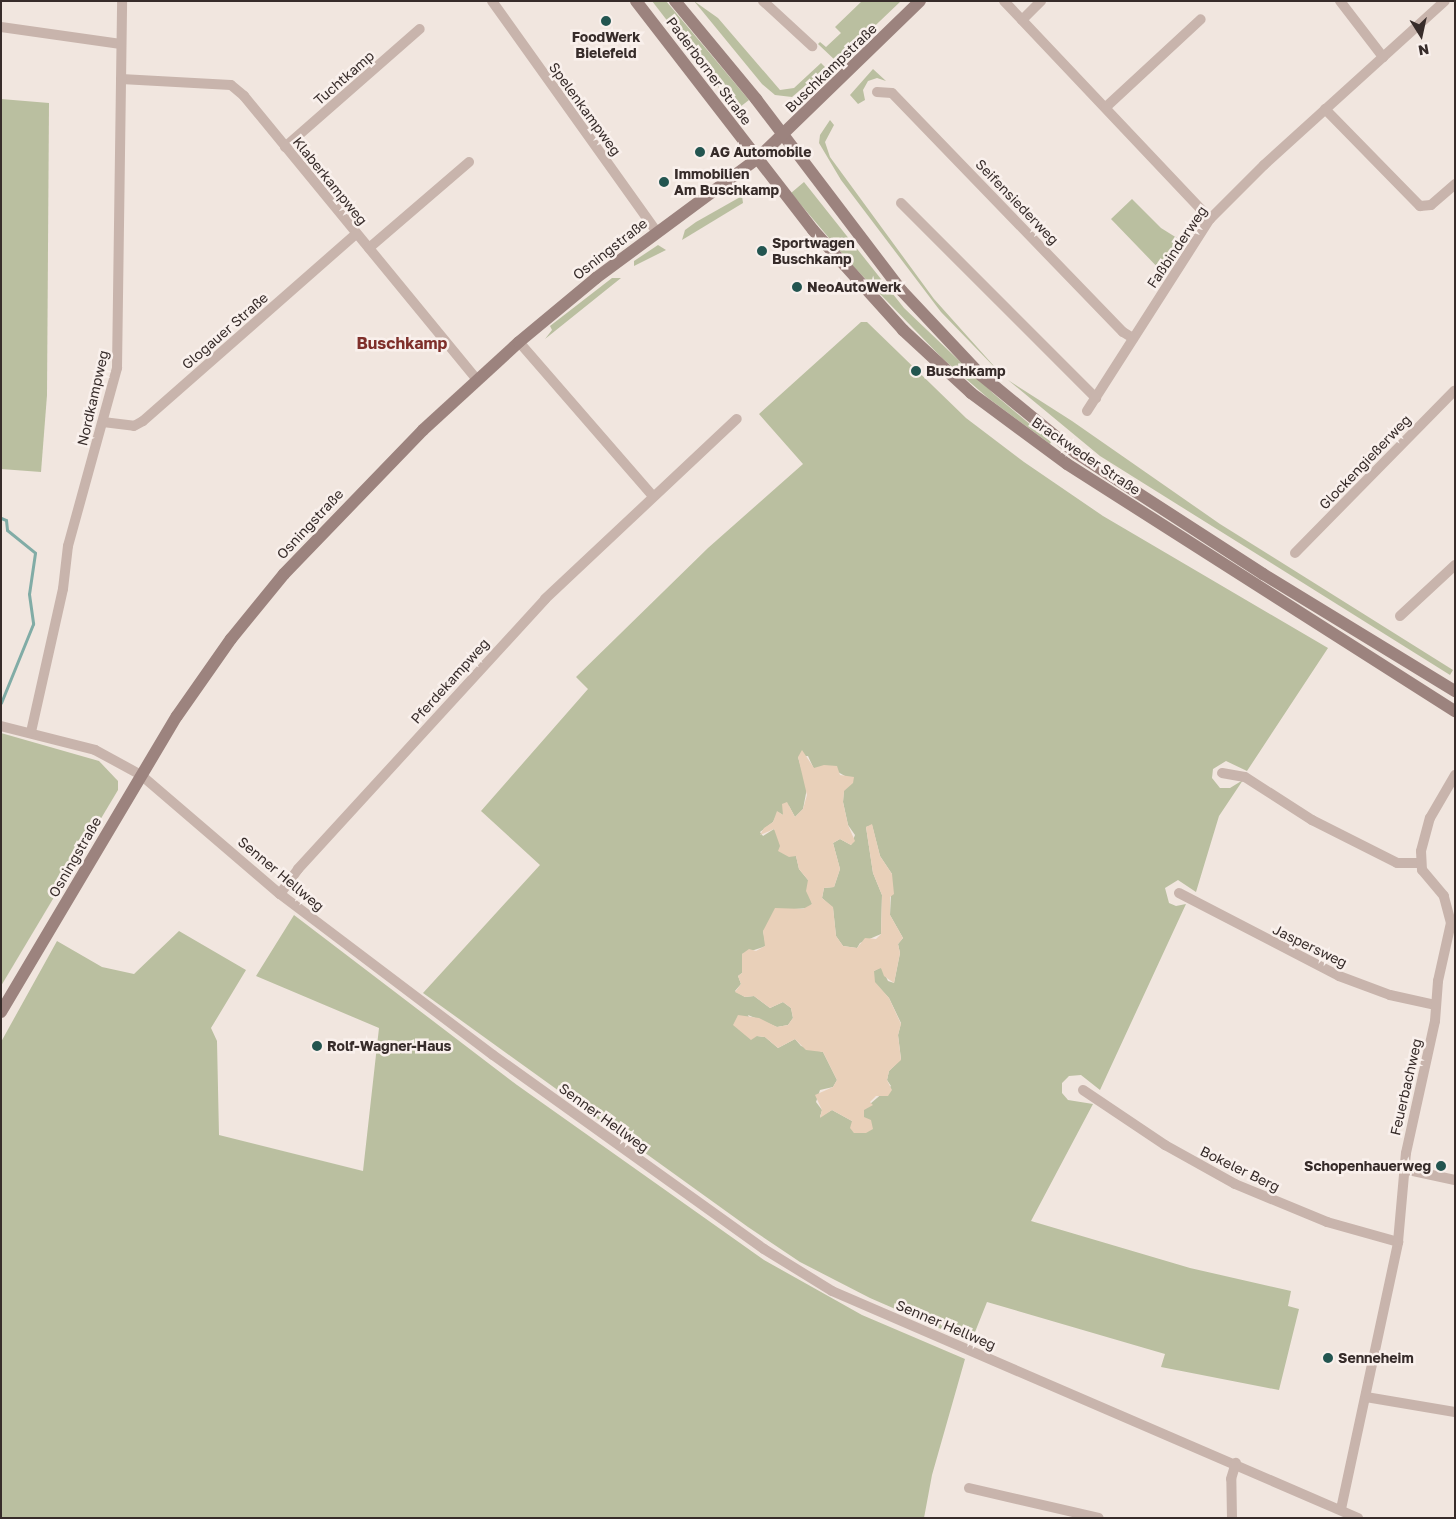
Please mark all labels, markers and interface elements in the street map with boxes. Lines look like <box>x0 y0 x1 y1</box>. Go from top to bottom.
north arrow <box>1396 10 1446 60</box>
street label: Paderborner Straße <box>663 14 755 128</box>
marker: FoodWerk Bielefeld <box>600 15 612 27</box>
street label: Buschkampstraße <box>782 20 880 116</box>
place label: FoodWerk Bielefeld <box>572 29 640 62</box>
text: N <box>1417 41 1430 60</box>
street label: Tuchtkamp <box>310 47 378 109</box>
street label: Spelenkampweg <box>546 59 624 159</box>
street label: Klaberkampweg <box>289 134 371 228</box>
place label: AG Automobile <box>710 144 811 160</box>
marker: AG Automobile <box>694 146 706 158</box>
street label: Seifensiederweg <box>972 156 1062 248</box>
place label: Immobilien Am Buschkamp <box>674 166 779 198</box>
marker: Immobilien Am Buschkamp <box>658 176 670 188</box>
street label: Faßbinderweg <box>1143 203 1211 291</box>
street label: Osningstraße <box>569 215 651 283</box>
place label: Sportwagen Buschkamp <box>772 235 855 268</box>
marker: Sportwagen Buschkamp <box>756 245 768 257</box>
place label: NeoAutoWerk <box>807 279 901 295</box>
marker: NeoAutoWerk <box>791 281 803 293</box>
street label: Glogauer Straße <box>179 289 271 373</box>
district label: Buschkamp <box>357 333 447 353</box>
street label: Nordkampweg <box>74 349 112 447</box>
place label: Buschkamp <box>926 363 1006 379</box>
marker: Buschkamp <box>910 365 922 377</box>
street label: Glockengießerweg <box>1316 411 1414 513</box>
street label: Brackweder Straße <box>1029 414 1143 498</box>
street label: Osningstraße <box>273 485 347 563</box>
street label: Pferdekampweg <box>407 635 493 727</box>
street label: Osningstraße <box>45 814 105 900</box>
street label: Senner Hellweg <box>235 833 327 915</box>
street label: Jaspersweg <box>1270 921 1350 971</box>
street label: Feuerbachweg <box>1387 1037 1425 1137</box>
place label: Rolf-Wagner-Haus <box>327 1038 451 1054</box>
marker: Rolf-Wagner-Haus <box>311 1040 323 1052</box>
street label: Senner Hellweg <box>556 1080 652 1156</box>
street label: Bokeler Berg <box>1197 1143 1283 1195</box>
place label: Schopenhauerweg <box>1304 1158 1431 1174</box>
marker: Schopenhauerweg <box>1435 1160 1447 1172</box>
street label: Senner Hellweg <box>894 1296 998 1354</box>
place label: Senneheim <box>1338 1350 1414 1366</box>
marker: Senneheim <box>1322 1352 1334 1364</box>

